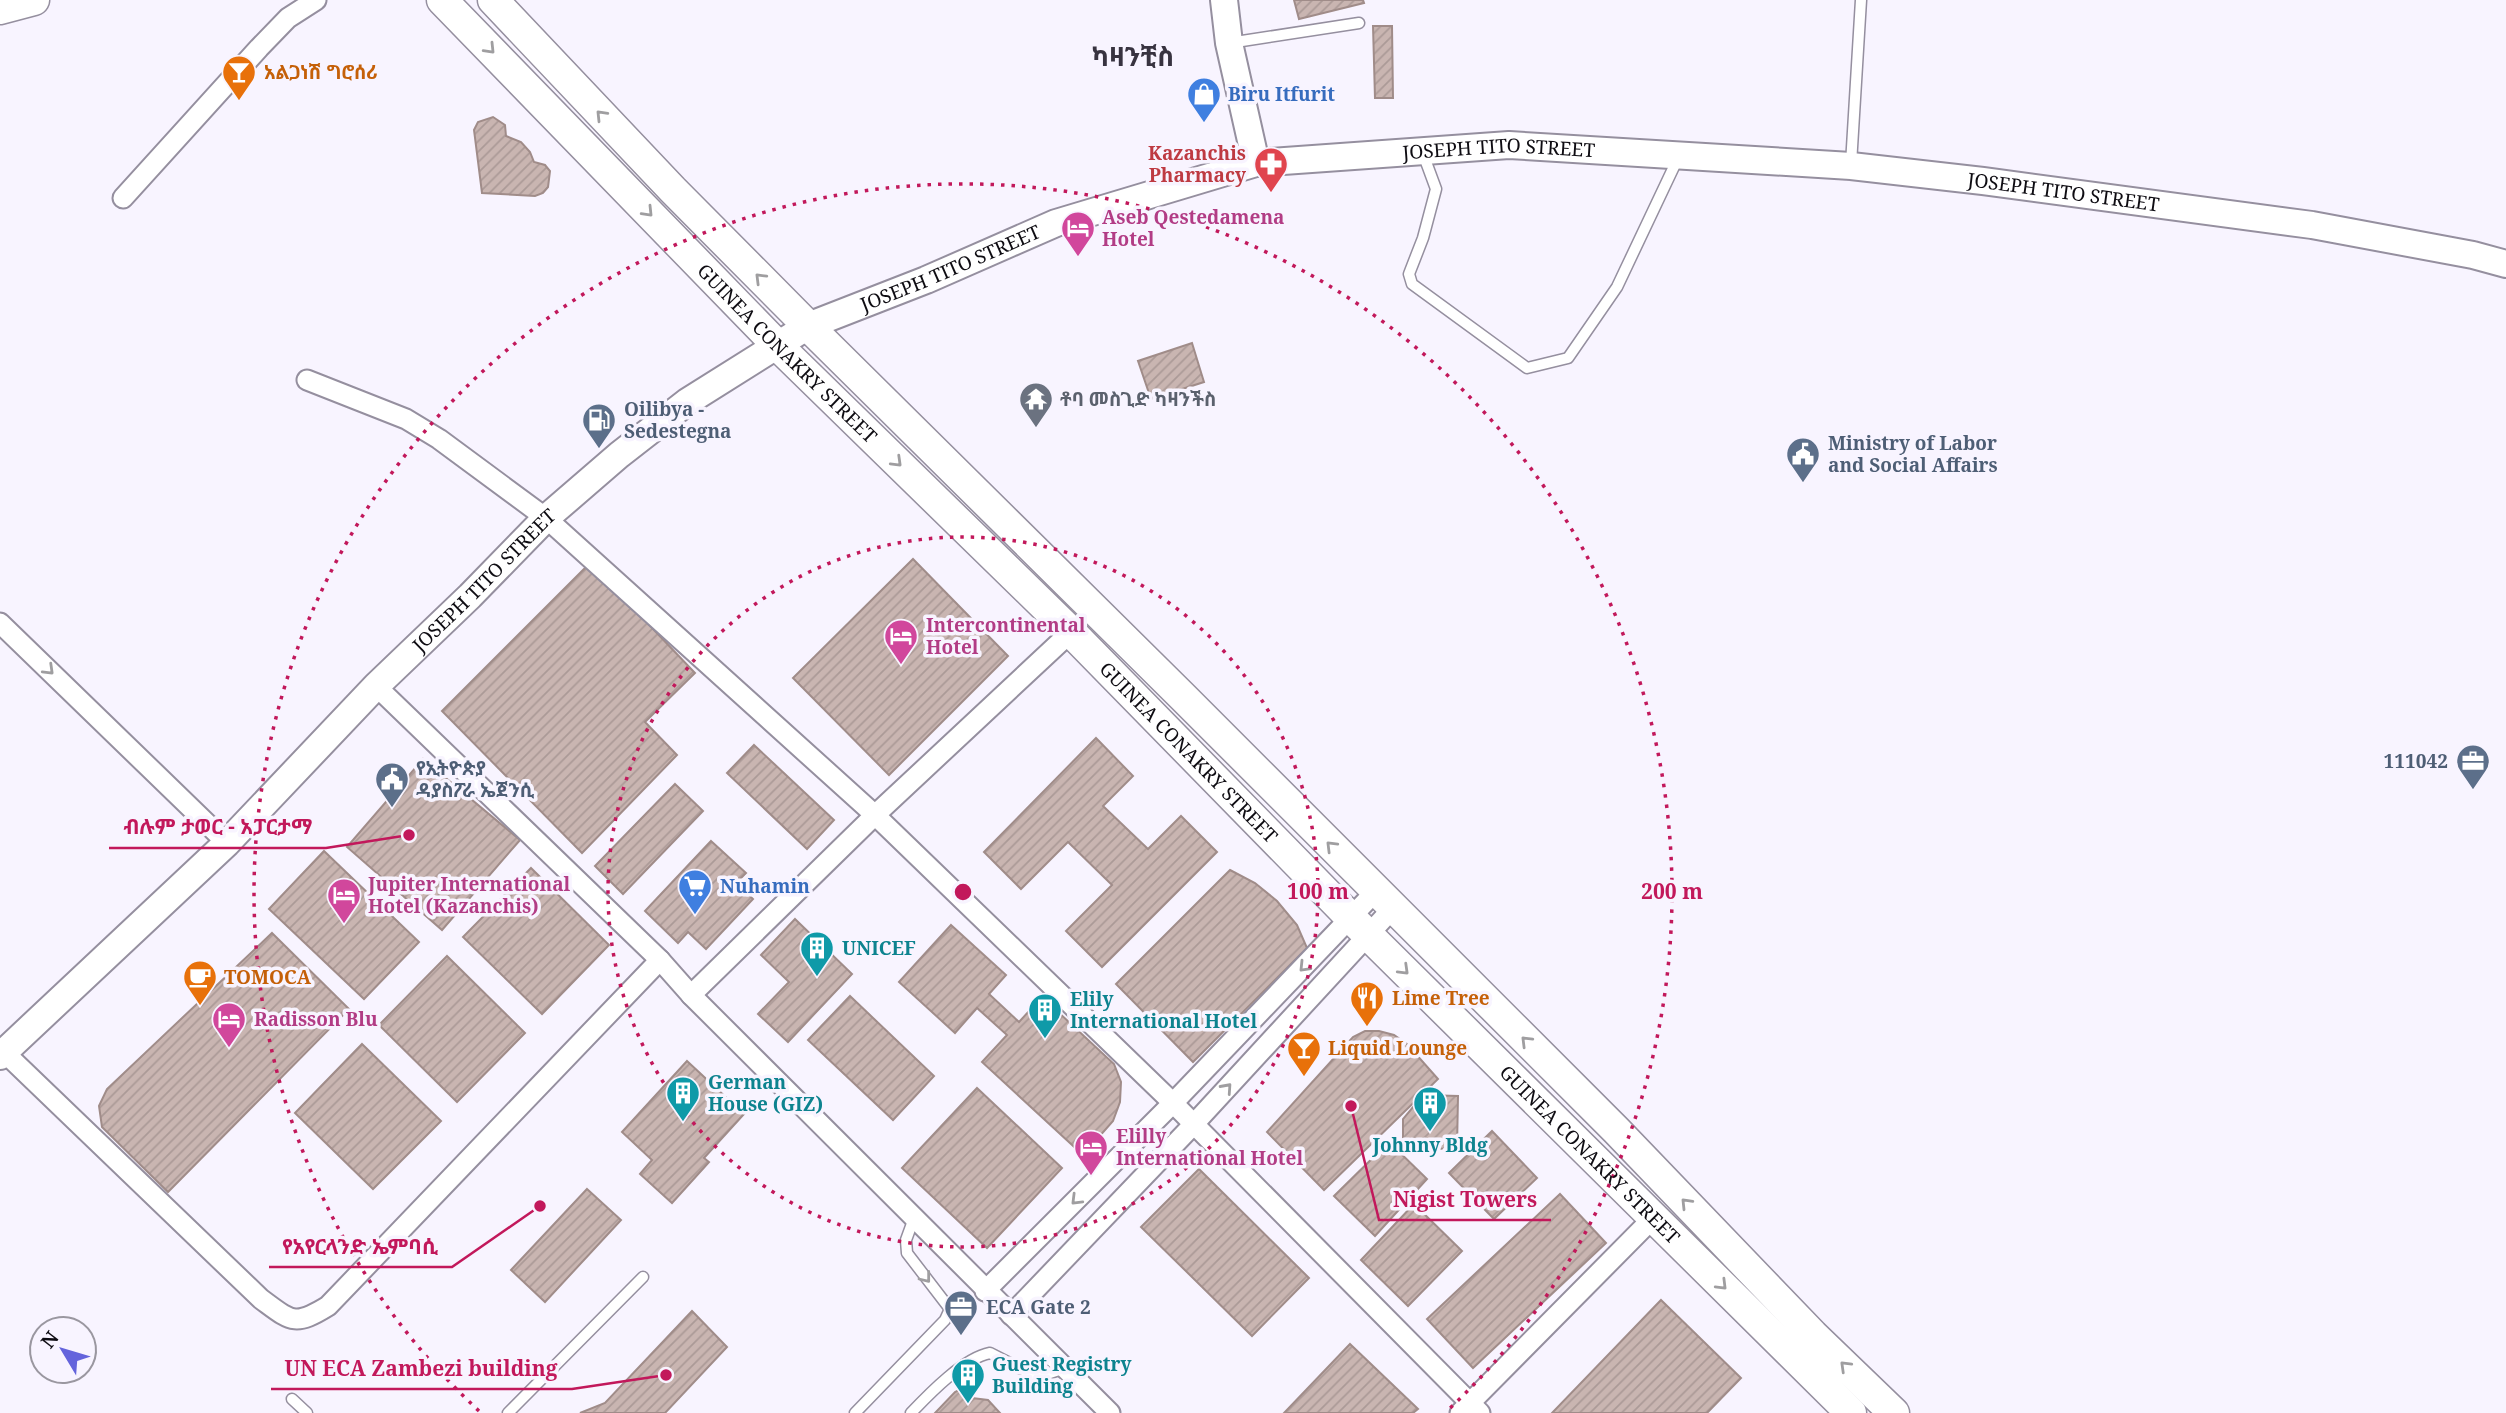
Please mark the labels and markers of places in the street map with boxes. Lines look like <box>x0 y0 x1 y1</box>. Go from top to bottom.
bar icon: አልጋነሽ ግሮሰሪ <box>220 53 258 102</box>
place label: አልጋነሽ ግሮሰሪ <box>264 59 378 85</box>
shop icon: Biru Itfurit <box>1185 75 1223 124</box>
place label: Biru Itfurit <box>1228 81 1335 107</box>
place label: Kazanchis Pharmacy <box>1148 140 1246 188</box>
pharmacy icon: Kazanchis Pharmacy <box>1252 145 1290 194</box>
place label: Aseb Qestedamena Hotel <box>1102 204 1285 252</box>
hotel icon: Aseb Qestedamena Hotel <box>1059 209 1097 258</box>
temple icon: ቶባ መስጊድ ካዛንችስ <box>1017 380 1055 429</box>
place label: ቶባ መስጊድ ካዛንችስ <box>1060 386 1216 412</box>
place label: Oilibya - Sedestegna <box>624 396 731 444</box>
fuel station icon: Oilibya - Sedestegna <box>580 401 618 450</box>
place label: Ministry of Labor and Social Affairs <box>1828 430 1998 478</box>
public building icon: Ministry of Labor and Social Affairs <box>1784 435 1822 484</box>
place label: Intercontinental Hotel <box>926 612 1086 660</box>
hotel icon: Intercontinental Hotel <box>882 617 920 666</box>
office icon: 111042 <box>2454 742 2492 791</box>
place label: 111042 <box>2384 748 2448 774</box>
place label: የኢትዮጵያ ዳያስፖራ ኤጀንሲ <box>416 755 535 803</box>
public building icon: የኢትዮጵያ ዳያስፖራ ኤጀንሲ <box>373 760 411 809</box>
callout: ብሉም ታወር - አፓርታማ <box>109 806 326 848</box>
supermarket icon: Nuhamin <box>676 867 714 916</box>
place label: Jupiter International Hotel (Kazanchis) <box>367 871 571 919</box>
place label: Nuhamin <box>720 873 810 899</box>
hotel icon: Jupiter International Hotel (Kazanchis) <box>325 876 363 925</box>
centre of rings <box>951 880 975 904</box>
building icon: UNICEF <box>798 929 836 978</box>
place label: UNICEF <box>842 935 916 961</box>
cafe icon: TOMOCA <box>181 958 219 1007</box>
place label: TOMOCA <box>224 964 312 990</box>
restaurant icon: Lime Tree <box>1348 979 1386 1028</box>
place label: Lime Tree <box>1392 985 1490 1011</box>
place label: Elily International Hotel <box>1070 986 1257 1034</box>
building icon: Elily International Hotel <box>1026 991 1064 1040</box>
hotel icon: Radisson Blu <box>210 1000 248 1049</box>
place label: Radisson Blu <box>254 1006 378 1032</box>
bar icon: Liquid Lounge <box>1285 1029 1323 1078</box>
place label: Liquid Lounge <box>1328 1035 1467 1061</box>
place label: German House (GIZ) <box>708 1069 823 1117</box>
building icon: German House (GIZ) <box>664 1074 702 1123</box>
building icon: Johnny Bldg <box>1411 1084 1449 1133</box>
place label: Elilly International Hotel <box>1116 1123 1303 1171</box>
hotel icon: Elilly International Hotel <box>1072 1128 1110 1177</box>
place label: Johnny Bldg <box>1371 1132 1488 1158</box>
callout: Nigist Towers <box>1379 1178 1551 1220</box>
callout: የአየርላንድ ኤምባሲ <box>269 1225 452 1267</box>
office icon: ECA Gate 2 <box>942 1288 980 1337</box>
place label: ECA Gate 2 <box>986 1294 1091 1320</box>
callout: UN ECA Zambezi building <box>271 1347 572 1389</box>
place label: Guest Registry Building <box>992 1351 1131 1399</box>
building icon: Guest Registry Building <box>949 1356 987 1405</box>

